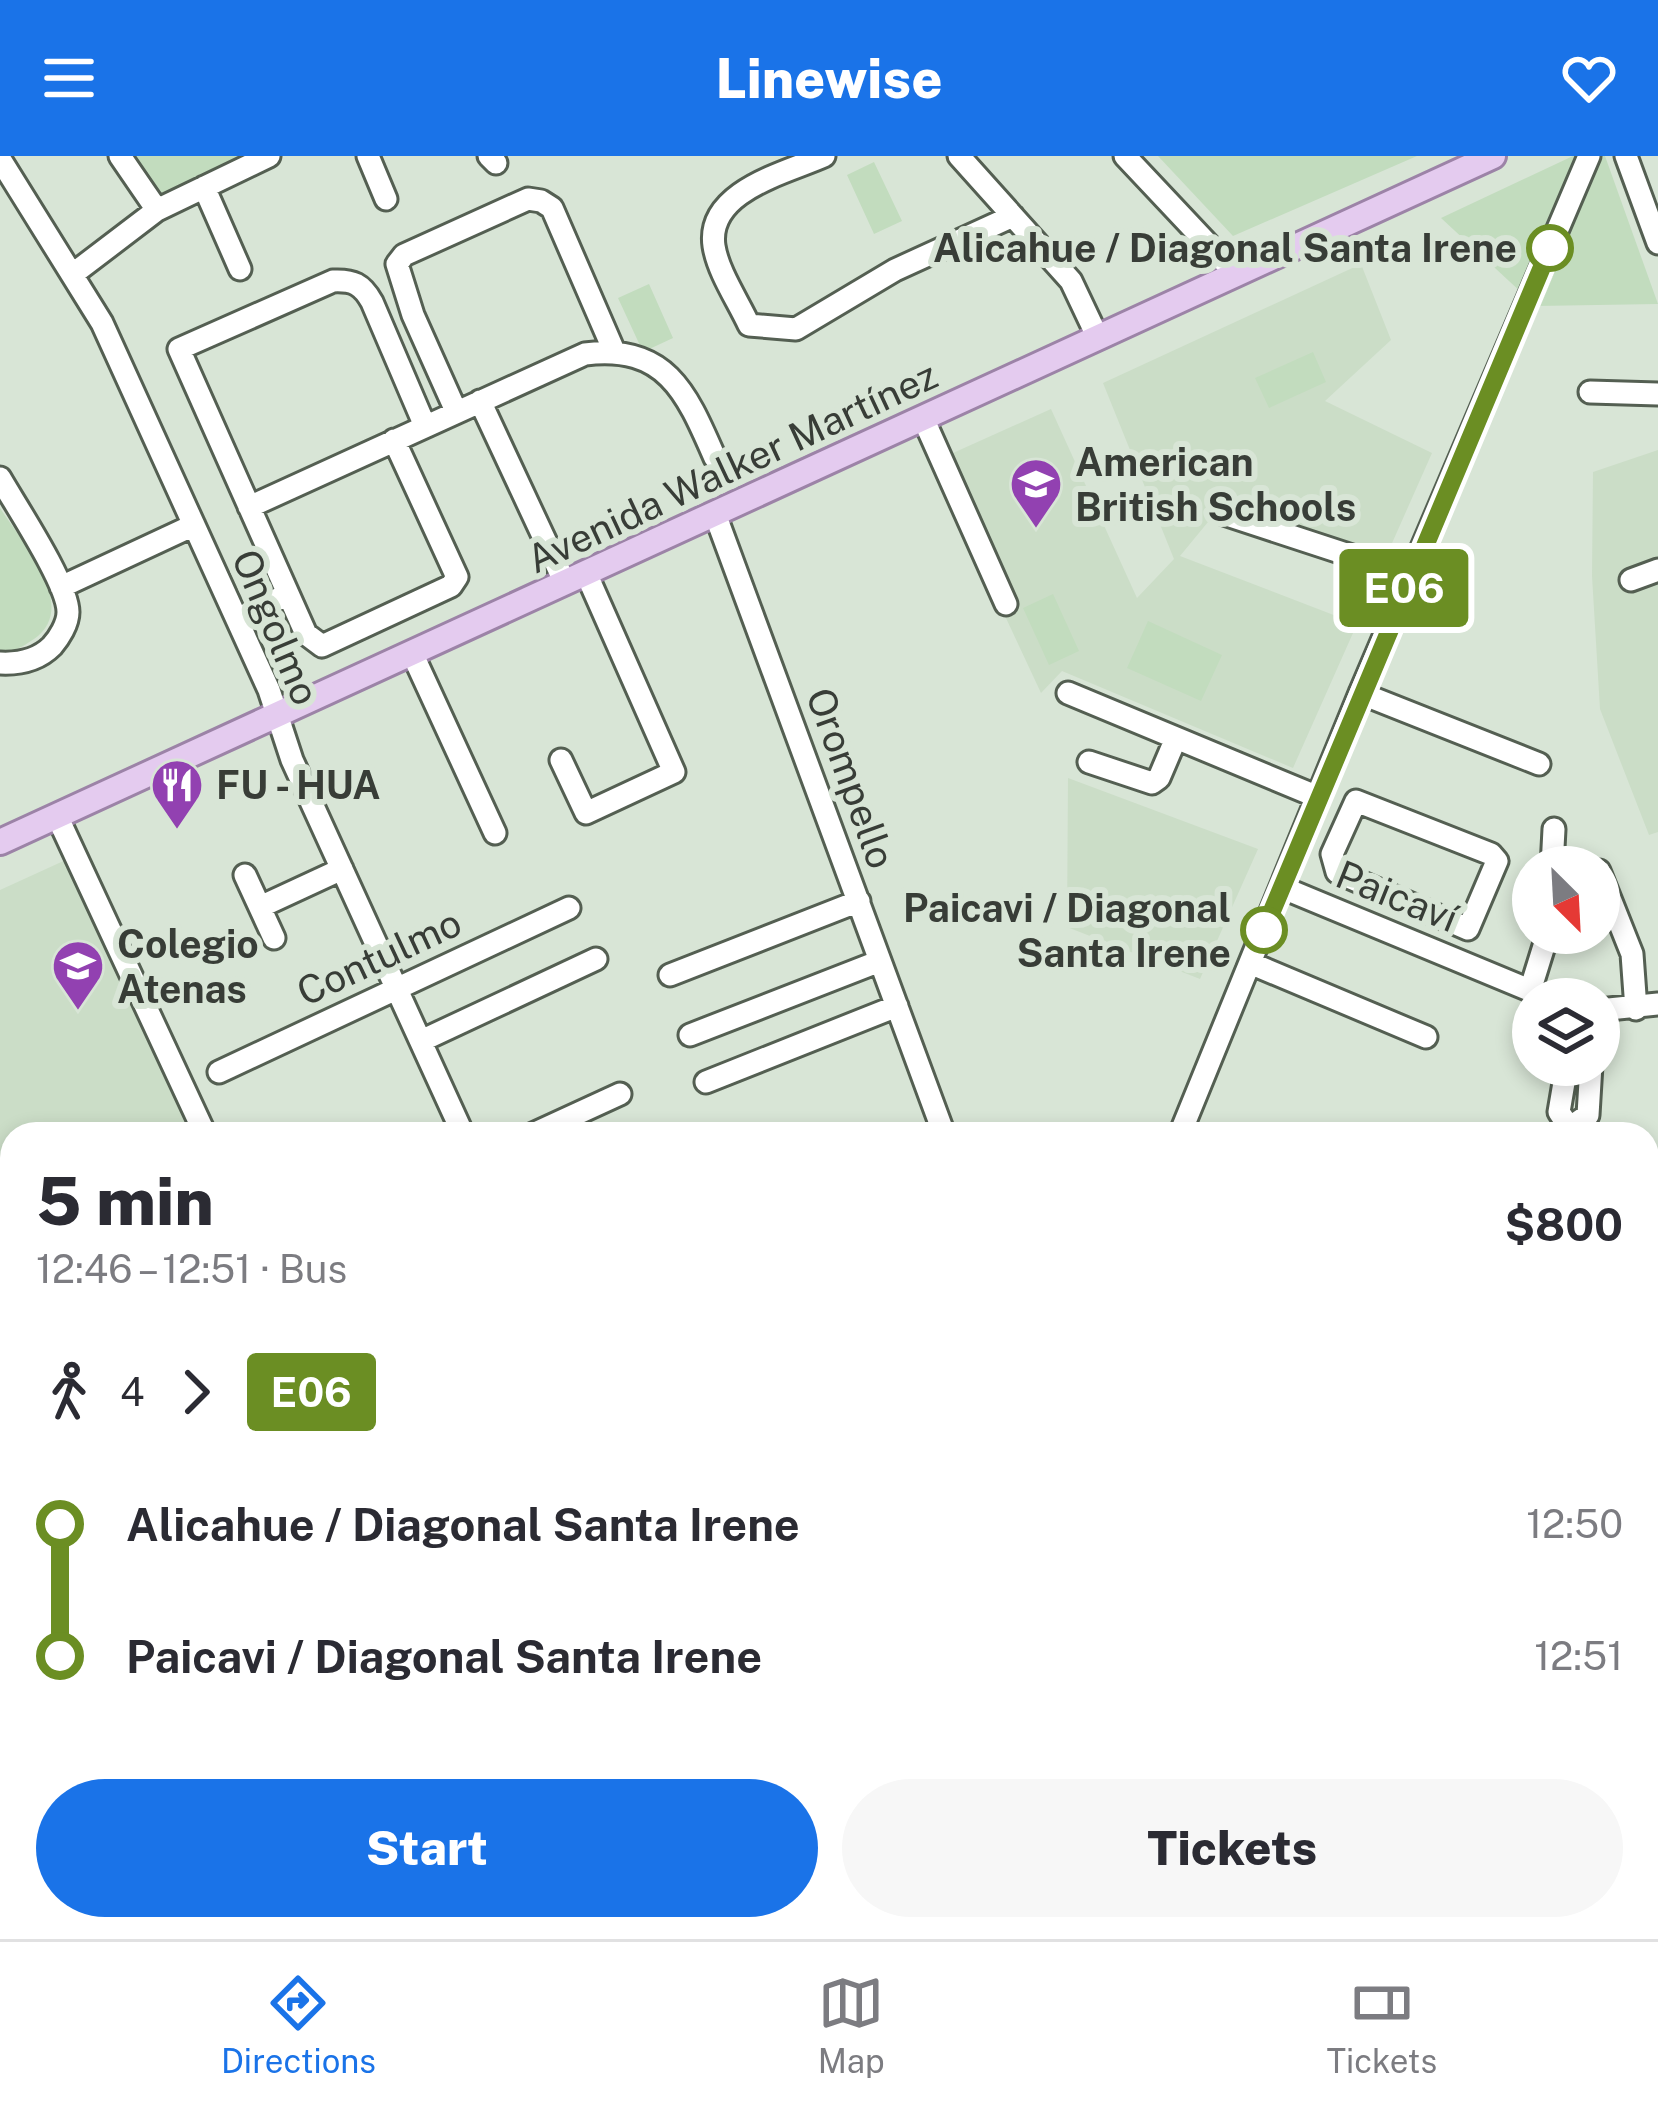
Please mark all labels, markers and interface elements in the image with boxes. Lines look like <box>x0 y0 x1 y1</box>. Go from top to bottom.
icon: menu <box>36 45 102 111</box>
icon: heart <box>1556 45 1622 111</box>
text: Linewise <box>715 47 943 110</box>
place label: Alicahue / Diagonal Santa Irene <box>933 225 1517 271</box>
marker: Alicahue / Diagonal Santa Irene <box>1528 226 1572 270</box>
street label: Avenida Walker Martínez <box>520 352 944 582</box>
place label: American British Schools <box>1075 439 1356 530</box>
school or university icon: American British Schools <box>1008 456 1064 530</box>
street label: Ongolmo <box>223 543 329 711</box>
line badge: E06 <box>1335 549 1473 627</box>
text: E06 <box>1363 563 1445 612</box>
street label: Orompello <box>797 682 905 874</box>
restaurant icon: FU - HUA <box>149 757 205 831</box>
place label: FU - HUA <box>216 762 381 808</box>
north arrow <box>1512 846 1620 954</box>
map controls <box>1512 846 1620 1086</box>
street label: Paicaví <box>1330 851 1465 941</box>
place label: Paicavi / Diagonal Santa Irene <box>903 885 1231 976</box>
street label: Contulmo <box>290 899 468 1015</box>
marker: Paicavi / Diagonal Santa Irene <box>1242 908 1286 952</box>
place label: Colegio Atenas <box>117 921 259 1012</box>
school or university icon: Colegio Atenas <box>50 938 106 1012</box>
button: layers <box>1512 978 1620 1086</box>
text: 5 min <box>36 1162 214 1240</box>
text: $800 <box>1504 1198 1623 1251</box>
text: 12:46 – 12:51 · Bus <box>36 1246 347 1292</box>
icon: walk <box>36 1359 102 1425</box>
icon: forward <box>163 1359 229 1425</box>
text: E06 <box>271 1367 352 1416</box>
text: 4 <box>120 1369 145 1415</box>
text: Alicahue / Diagonal Santa Irene <box>126 1498 800 1551</box>
text: 12:50 <box>1526 1501 1623 1547</box>
text: Paicavi / Diagonal Santa Irene <box>126 1630 762 1683</box>
text: 12:51 <box>1534 1633 1623 1679</box>
button: Start <box>36 1779 818 1917</box>
button: Tickets <box>842 1779 1623 1917</box>
tab: Directions <box>221 1970 376 2080</box>
tab: Map <box>818 1970 885 2080</box>
tab: Tickets <box>1326 1970 1437 2080</box>

